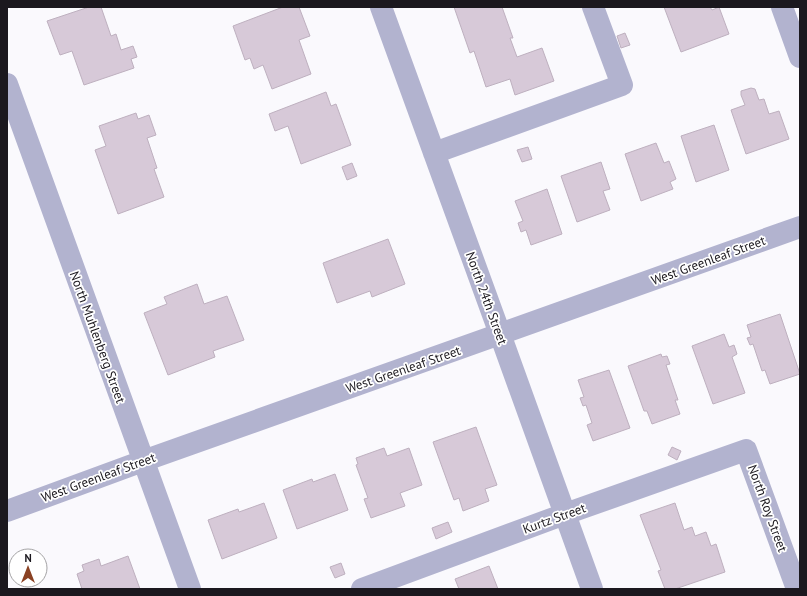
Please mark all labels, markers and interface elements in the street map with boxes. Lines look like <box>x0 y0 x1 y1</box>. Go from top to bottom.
street label: West Greenleaf Street <box>649 232 768 289</box>
street label: North 24th Street <box>462 249 511 348</box>
street label: North Muhlenberg Street <box>66 269 130 406</box>
street label: West Greenleaf Street <box>343 342 463 397</box>
street label: West Greenleaf Street <box>39 449 158 506</box>
street label: North Roy Street <box>744 462 791 555</box>
street label: Kurtz Street <box>520 499 589 538</box>
north arrow <box>8 548 48 588</box>
text: N <box>24 551 32 565</box>

